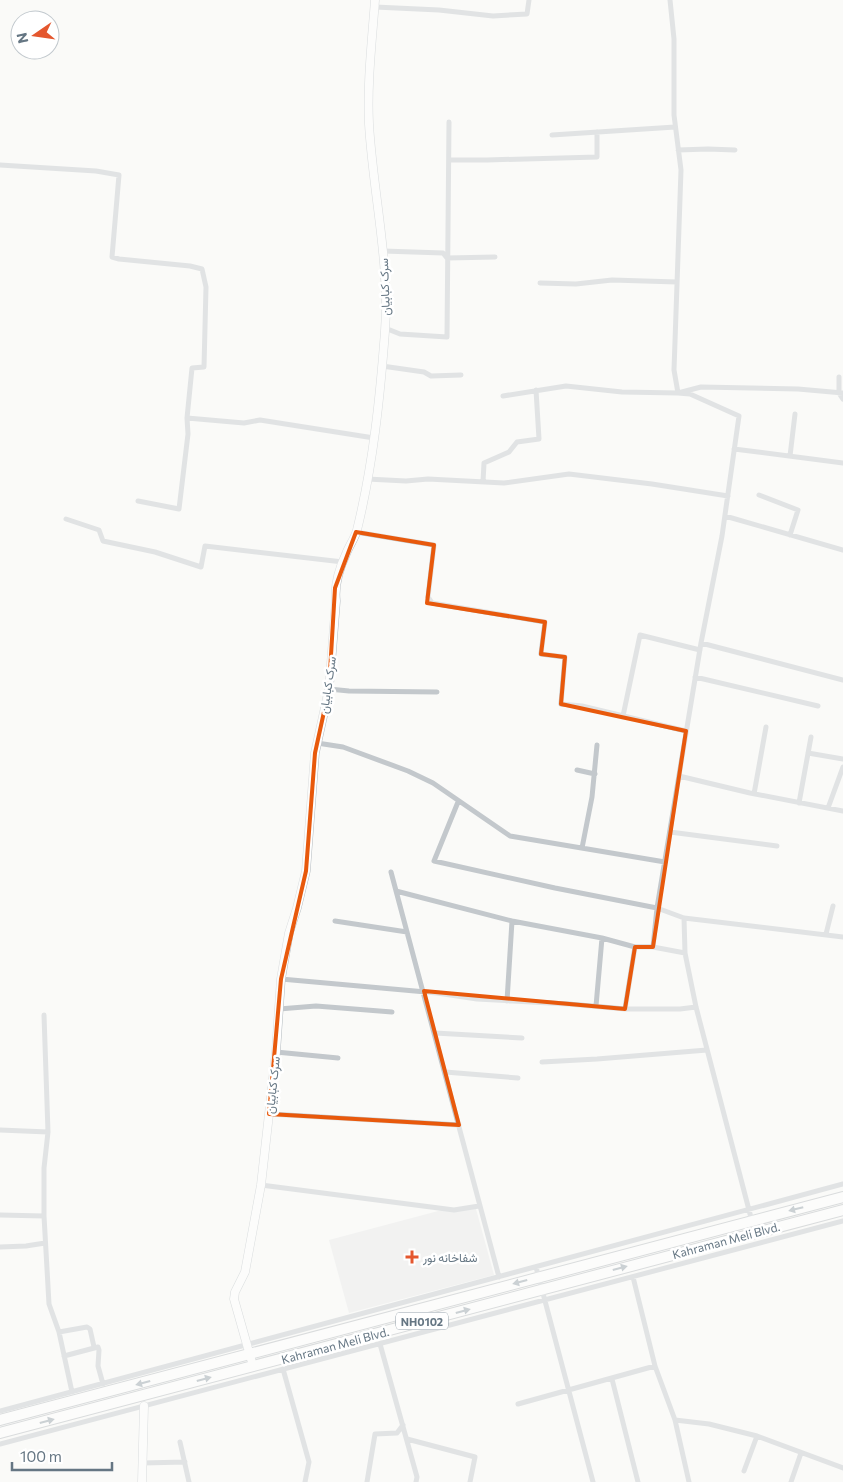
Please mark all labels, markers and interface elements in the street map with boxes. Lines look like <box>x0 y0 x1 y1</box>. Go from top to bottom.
north arrow <box>10 10 60 60</box>
text: N <box>12 31 31 45</box>
street label: سرک کبابیان <box>376 258 394 316</box>
street label: سرک کبابیان <box>316 656 340 715</box>
street label: سرک کبابیان <box>262 1056 284 1115</box>
one-way arrow <box>788 1205 803 1213</box>
street label: Kahraman Meli Blvd. <box>671 1219 782 1261</box>
marker: شفاخانه نور <box>405 1250 419 1264</box>
place label: شفاخانه نور <box>422 1250 478 1266</box>
one-way arrow <box>612 1264 627 1272</box>
one-way arrow <box>513 1279 528 1287</box>
one-way arrow <box>455 1306 470 1314</box>
road number: NH0102 <box>396 1312 448 1330</box>
street label: Kahraman Meli Blvd. <box>280 1324 391 1366</box>
one-way arrow <box>197 1375 212 1383</box>
one-way arrow <box>136 1379 151 1387</box>
one-way arrow <box>40 1417 55 1425</box>
scale bar <box>12 1440 112 1472</box>
text: 100 m <box>20 1447 62 1465</box>

